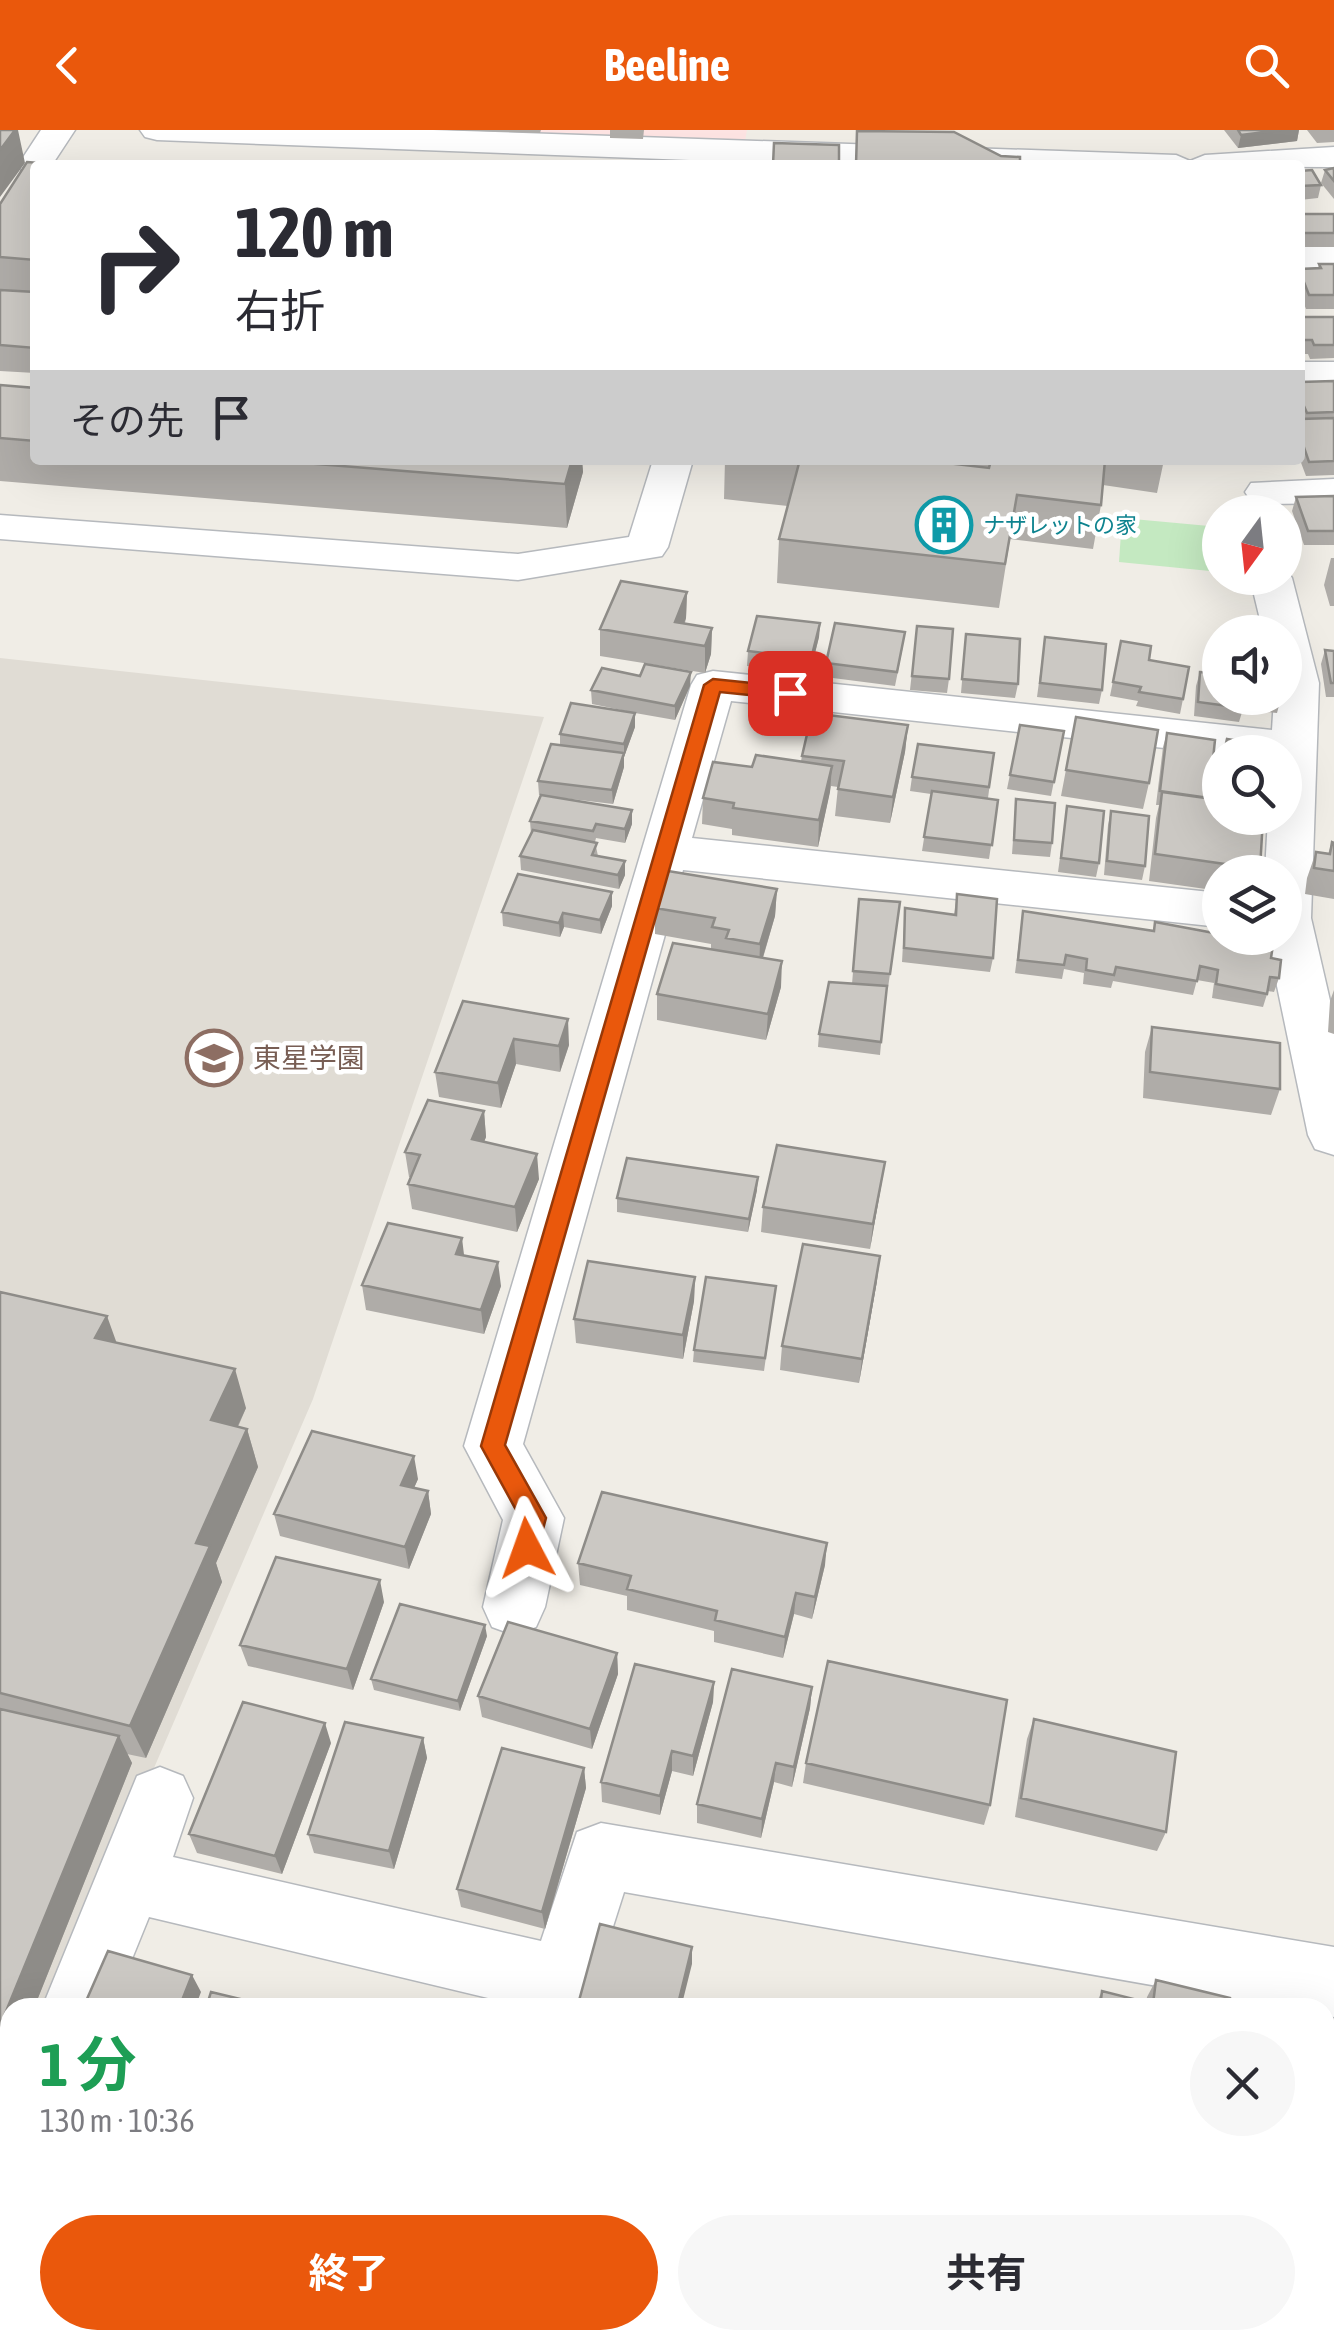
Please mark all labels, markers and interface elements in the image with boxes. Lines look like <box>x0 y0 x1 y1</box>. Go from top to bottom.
icon: back <box>40 38 95 93</box>
icon: search <box>1239 38 1294 93</box>
text: Beeline <box>604 39 730 91</box>
text: 120 m <box>235 192 394 272</box>
icon: right <box>70 200 200 330</box>
text: 右折 <box>235 285 325 337</box>
icon: arrive <box>204 390 259 445</box>
text: その先 <box>70 399 184 442</box>
building icon: ナザレットの家 <box>914 495 974 555</box>
north arrow <box>1202 495 1302 595</box>
map controls <box>1202 495 1302 955</box>
place label: ナザレットの家 <box>983 512 1137 538</box>
button: sound <box>1202 615 1302 715</box>
pin <box>748 651 833 736</box>
icon: arrive <box>763 666 818 721</box>
button: search <box>1202 735 1302 835</box>
button: layers <box>1202 855 1302 955</box>
school or university icon: 東星学園 <box>184 1028 244 1088</box>
place label: 東星学園 <box>253 1042 365 1074</box>
position arrow <box>475 1496 579 1600</box>
text: 1 分 <box>40 2030 136 2099</box>
button: close <box>1190 2031 1295 2136</box>
text: 130 m · 10:36 <box>40 2102 195 2139</box>
button: 終了 <box>40 2215 658 2330</box>
button: 共有 <box>678 2215 1295 2330</box>

